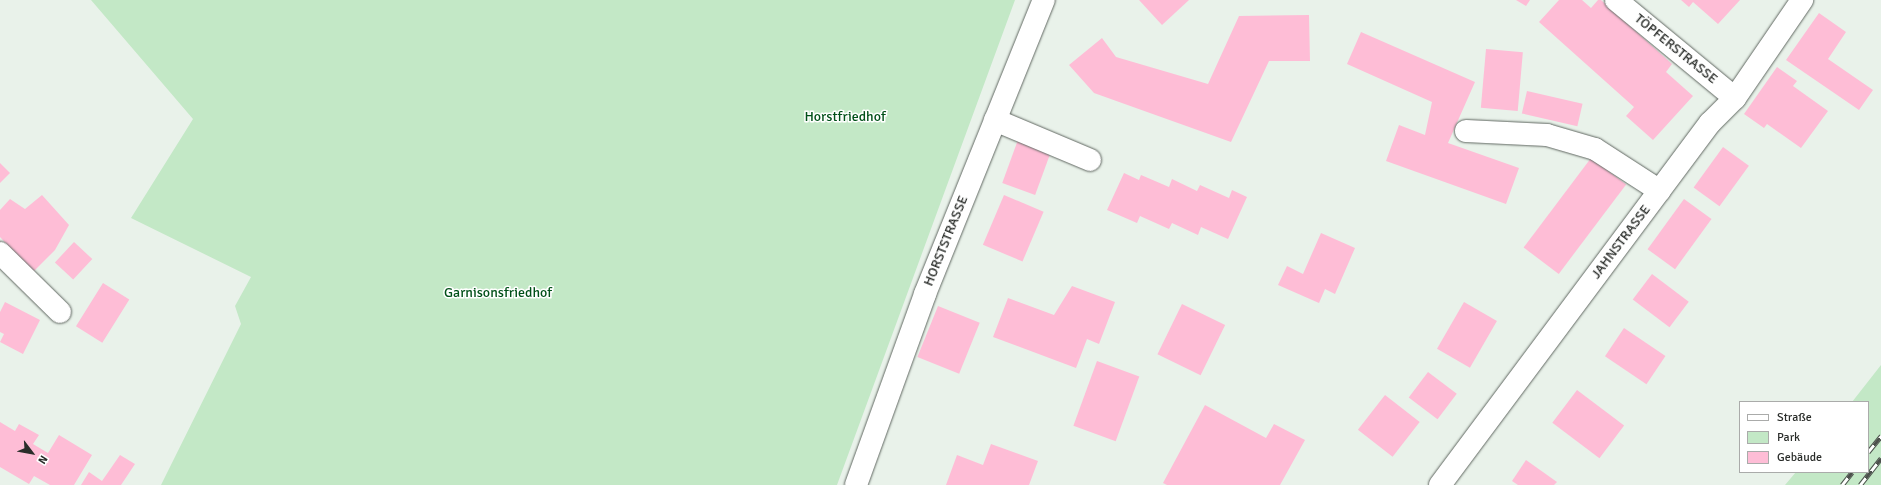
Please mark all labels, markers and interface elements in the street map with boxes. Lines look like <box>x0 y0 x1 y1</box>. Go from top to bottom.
street label: TÖPFERSTRASSE <box>1631 10 1721 88</box>
park label: Horstfriedhof <box>804 109 886 125</box>
street label: HORSTSTRASSE <box>920 193 972 289</box>
street label: JAHNSTRASSE <box>1588 202 1654 282</box>
park label: Garnisonsfriedhof <box>444 285 552 301</box>
legend <box>1739 401 1869 473</box>
text: Straße <box>1777 410 1812 425</box>
text: Park <box>1777 430 1800 445</box>
north arrow <box>12 433 52 473</box>
text: Gebäude <box>1777 450 1822 465</box>
text: N <box>35 453 50 466</box>

